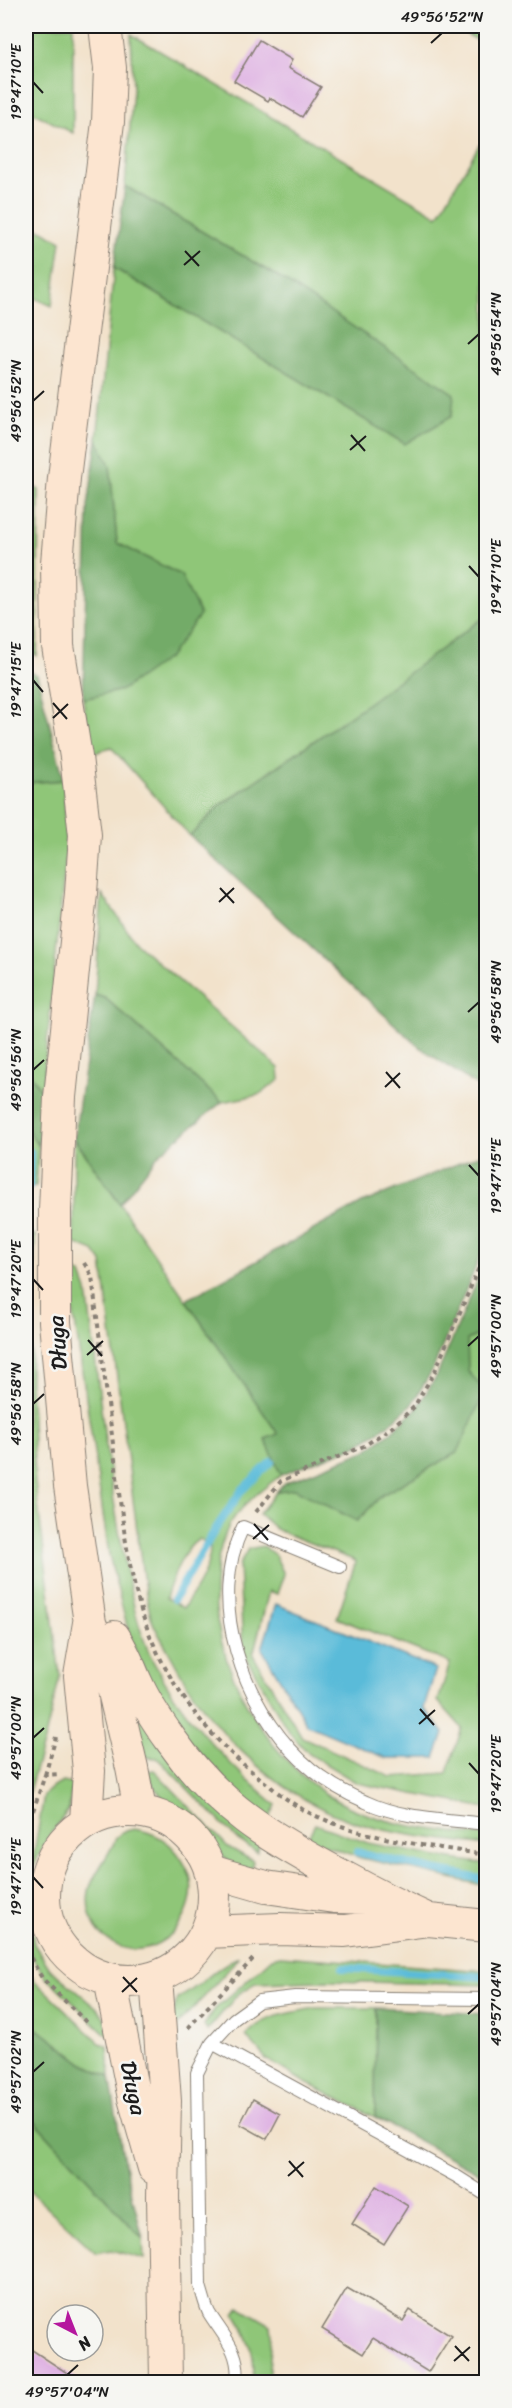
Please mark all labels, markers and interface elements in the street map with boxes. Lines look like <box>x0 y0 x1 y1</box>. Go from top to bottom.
text: 49°56'52"N <box>401 4 484 30</box>
text: 19°47'10"E <box>3 42 29 120</box>
text: 49°56'54"N <box>483 292 509 376</box>
text: 49°56'52"N <box>3 359 29 442</box>
text: 19°47'10"E <box>483 537 509 615</box>
text: 19°47'15"E <box>3 640 29 718</box>
text: 49°56'58"N <box>483 960 509 1044</box>
text: 49°56'56"N <box>3 1028 29 1111</box>
text: 19°47'15"E <box>483 1136 509 1214</box>
text: 19°47'20"E <box>3 1238 29 1318</box>
text: 49°57'00"N <box>483 1293 509 1378</box>
street label: Długa <box>36 1314 79 1371</box>
text: 49°56'58"N <box>3 1362 29 1446</box>
text: 49°57'00"N <box>3 1695 29 1780</box>
text: 19°47'20"E <box>483 1733 509 1813</box>
text: 19°47'25"E <box>3 1836 29 1916</box>
text: 49°57'04"N <box>483 1962 509 2046</box>
text: 49°57'02"N <box>3 2030 29 2114</box>
street label: Długa <box>109 2057 158 2120</box>
north arrow <box>45 2303 105 2363</box>
text: N <box>70 2329 99 2359</box>
text: 49°57'04"N <box>25 2379 109 2405</box>

